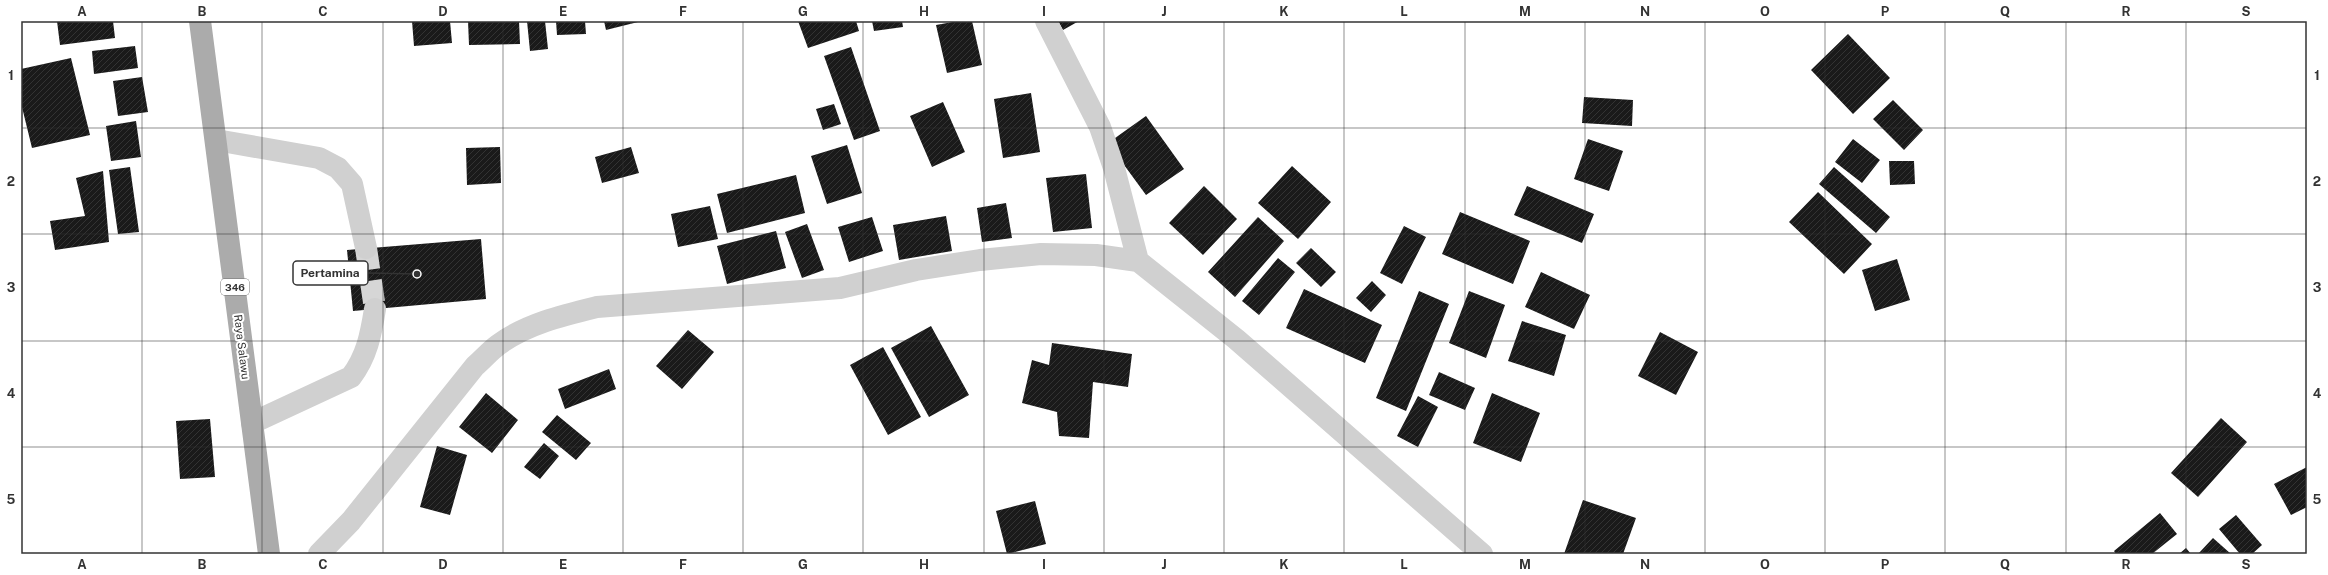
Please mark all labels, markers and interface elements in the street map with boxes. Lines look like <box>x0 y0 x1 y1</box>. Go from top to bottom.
text: A <box>77 4 87 19</box>
text: B <box>198 4 207 19</box>
text: C <box>318 4 328 19</box>
text: D <box>438 4 448 19</box>
text: E <box>559 4 567 19</box>
text: F <box>679 4 687 19</box>
text: G <box>798 4 808 19</box>
text: H <box>919 4 929 19</box>
text: I <box>1042 4 1046 19</box>
text: J <box>1161 4 1167 19</box>
text: K <box>1279 4 1289 19</box>
text: L <box>1400 4 1408 19</box>
text: M <box>1519 4 1531 19</box>
text: N <box>1640 4 1650 19</box>
text: O <box>1760 4 1770 19</box>
text: P <box>1881 4 1890 19</box>
text: Q <box>2000 4 2010 19</box>
text: R <box>2121 4 2131 19</box>
text: S <box>2242 4 2251 19</box>
text: 1 <box>8 68 14 83</box>
text: 1 <box>2314 68 2320 83</box>
text: 2 <box>7 174 15 189</box>
text: 2 <box>2313 174 2321 189</box>
callout: Pertamina <box>293 261 368 285</box>
text: Pertamina <box>300 266 360 280</box>
road number: 346 <box>221 279 249 295</box>
text: 3 <box>7 280 16 295</box>
text: 3 <box>2313 280 2322 295</box>
street label: Raya Salawu <box>232 314 252 380</box>
text: 4 <box>7 386 16 401</box>
text: 4 <box>2313 386 2322 401</box>
text: 5 <box>7 492 16 507</box>
text: 5 <box>2313 492 2322 507</box>
text: A <box>77 557 87 572</box>
text: B <box>198 557 207 572</box>
text: C <box>318 557 328 572</box>
text: D <box>438 557 448 572</box>
text: E <box>559 557 567 572</box>
text: F <box>679 557 687 572</box>
text: G <box>798 557 808 572</box>
text: H <box>919 557 929 572</box>
text: I <box>1042 557 1046 572</box>
text: J <box>1161 557 1167 572</box>
text: K <box>1279 557 1289 572</box>
text: L <box>1400 557 1408 572</box>
text: M <box>1519 557 1531 572</box>
text: N <box>1640 557 1650 572</box>
text: O <box>1760 557 1770 572</box>
text: P <box>1881 557 1890 572</box>
text: Q <box>2000 557 2010 572</box>
text: R <box>2121 557 2131 572</box>
text: S <box>2242 557 2251 572</box>

